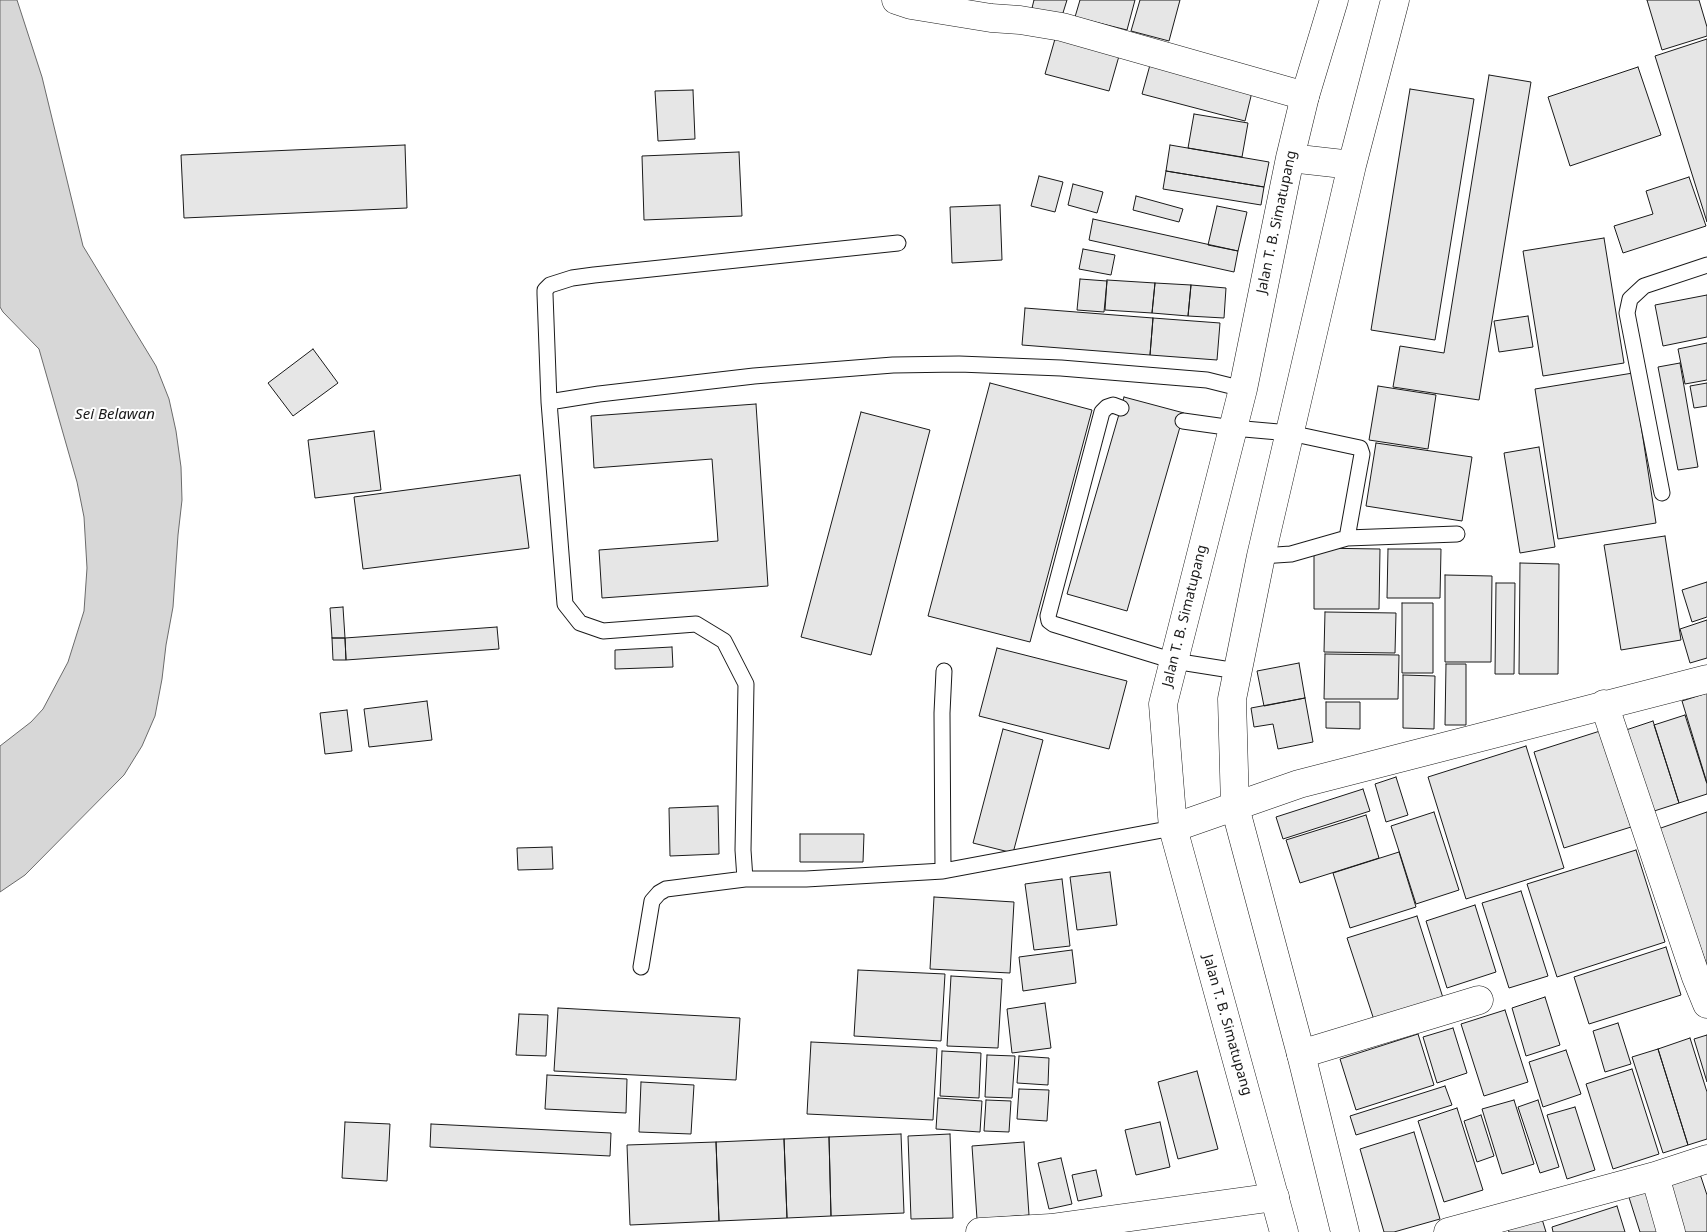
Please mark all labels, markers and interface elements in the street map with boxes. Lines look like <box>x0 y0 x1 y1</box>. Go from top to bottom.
street label: Jalan T. B. Simatupang <box>1254 149 1300 295</box>
water label: Sei Belawan <box>75 406 155 424</box>
street label: Jalan T. B. Simatupang <box>1159 543 1211 689</box>
street label: Jalan T. B. Simatupang <box>1199 953 1255 1097</box>

